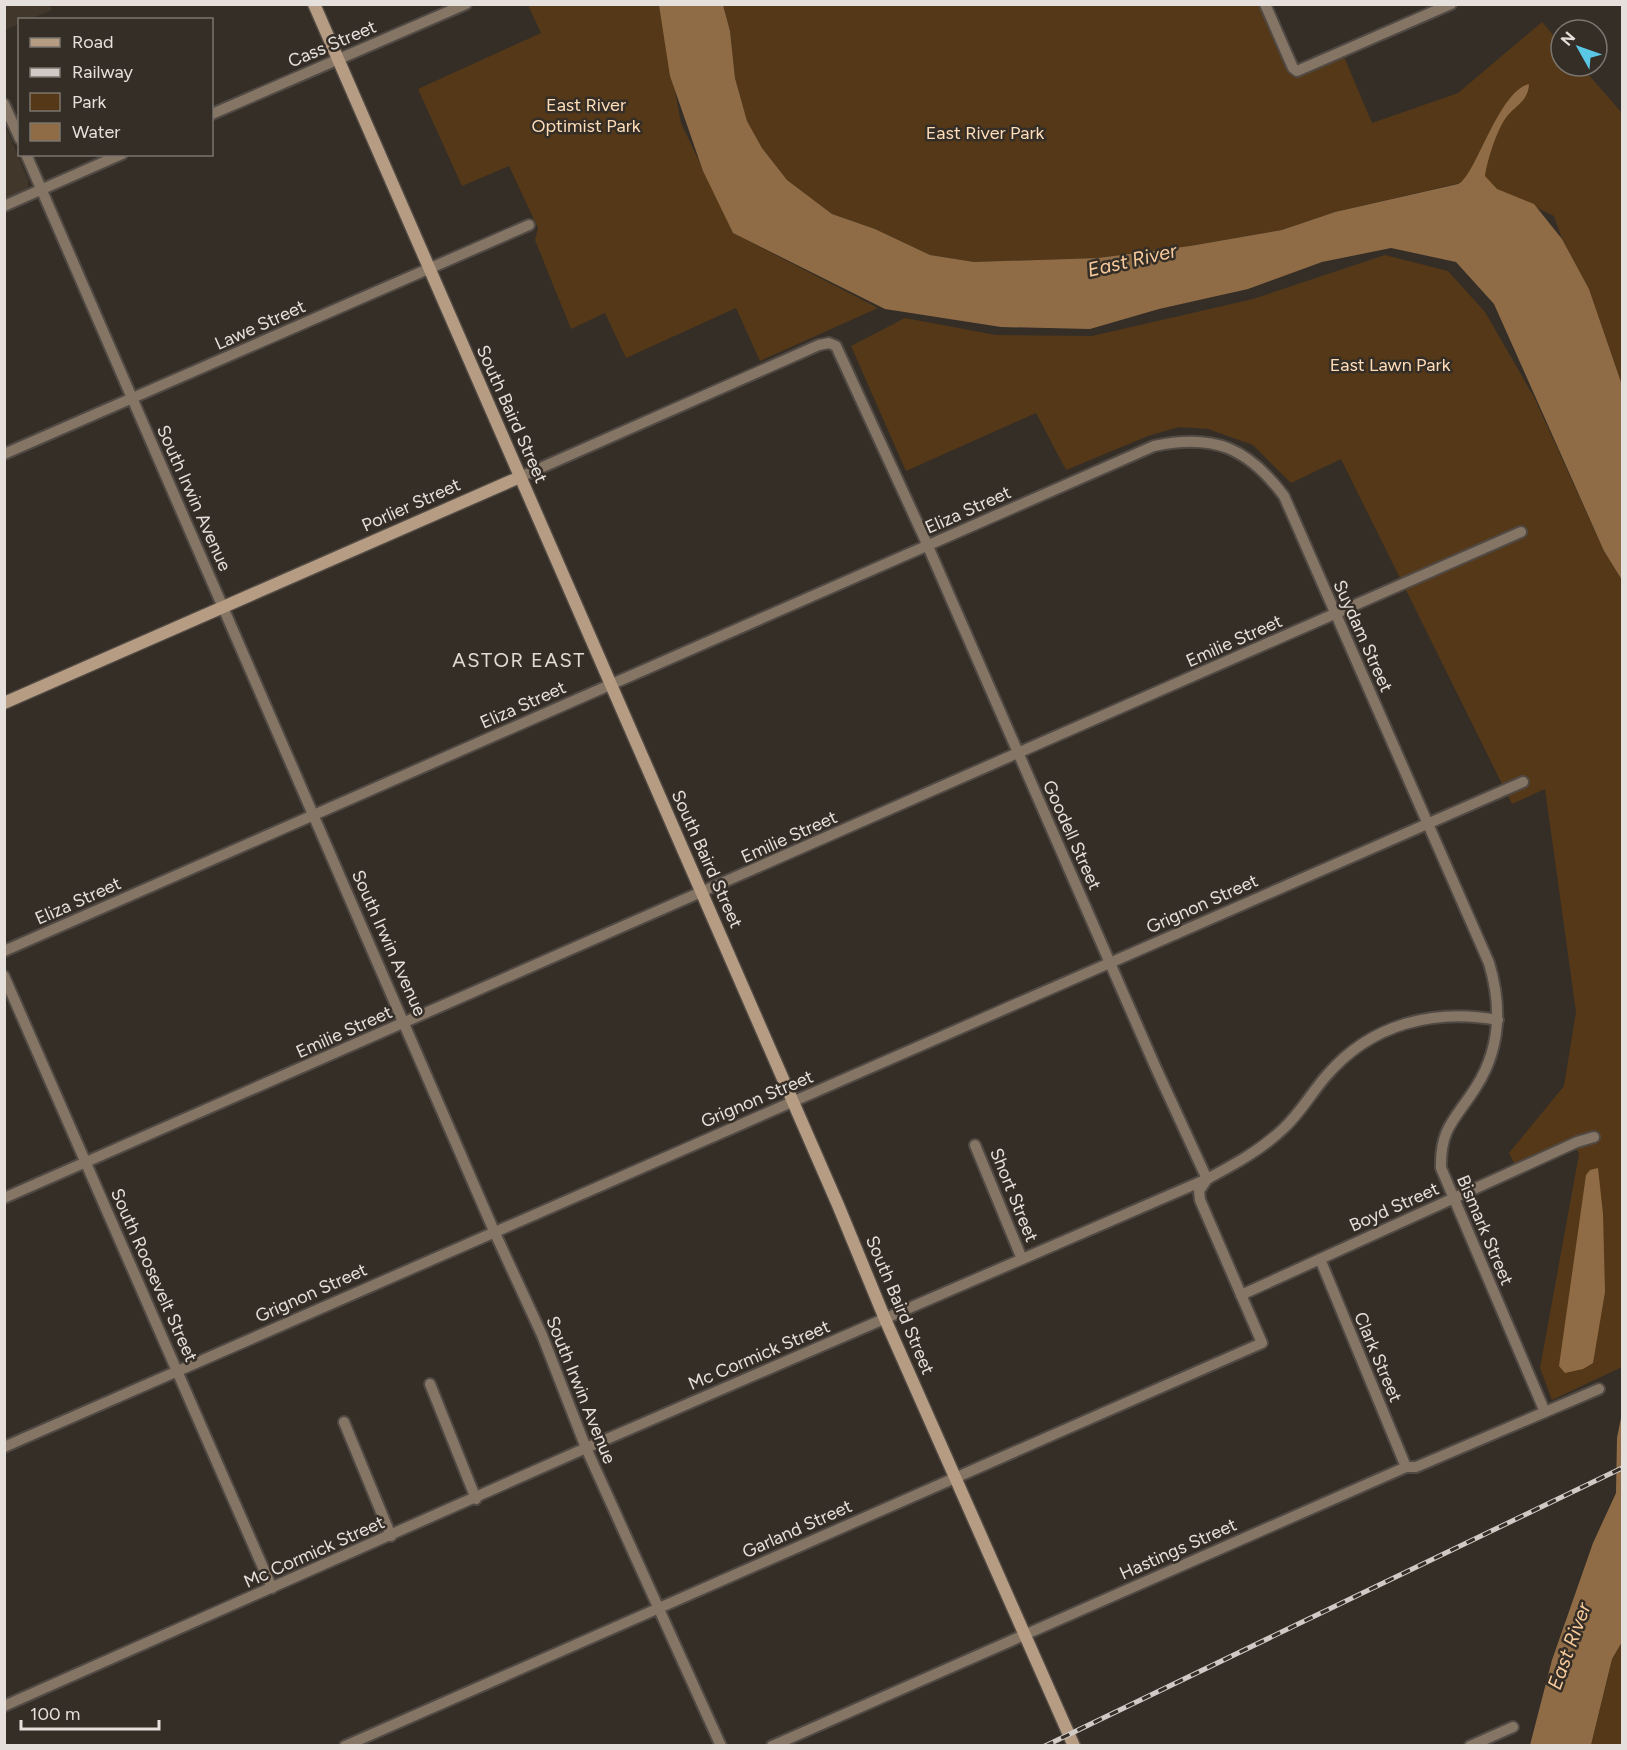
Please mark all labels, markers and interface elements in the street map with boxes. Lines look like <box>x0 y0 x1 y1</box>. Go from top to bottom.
street label: Cass Street <box>285 15 380 72</box>
legend <box>18 18 213 156</box>
north arrow <box>1549 18 1609 78</box>
text: N <box>1557 28 1579 50</box>
text: Road <box>72 31 113 53</box>
text: Railway <box>72 61 134 83</box>
text: Park <box>72 91 107 113</box>
park label: East River Optimist Park <box>532 94 641 137</box>
text: Water <box>72 121 120 143</box>
park label: East River Park <box>926 122 1045 144</box>
water label: East River <box>1085 238 1180 282</box>
street label: Lawe Street <box>211 295 309 355</box>
street label: South Baird Street <box>472 342 552 487</box>
park label: East Lawn Park <box>1330 354 1451 376</box>
street label: South Irwin Avenue <box>152 422 236 575</box>
street label: Porlier Street <box>358 473 464 537</box>
street label: Eliza Street <box>922 481 1015 539</box>
street label: Suydam Street <box>1328 577 1398 696</box>
street label: Emilie Street <box>1182 610 1286 672</box>
district label: ASTOR EAST <box>452 648 586 672</box>
street label: Eliza Street <box>477 676 570 734</box>
street label: Goodell Street <box>1038 777 1106 893</box>
street label: South Baird Street <box>667 787 747 932</box>
street label: Emilie Street <box>737 806 841 868</box>
street label: South Irwin Avenue <box>347 867 431 1020</box>
street label: Grignon Street <box>1143 869 1261 938</box>
street label: Eliza Street <box>32 872 125 930</box>
street label: Emilie Street <box>292 1001 396 1063</box>
street label: Grignon Street <box>698 1065 817 1133</box>
street label: Short Street <box>985 1145 1043 1245</box>
street label: Bismark Street <box>1452 1172 1518 1289</box>
street label: Boyd Street <box>1346 1177 1442 1237</box>
street label: South Roosevelt Street <box>106 1185 202 1365</box>
street label: South Baird Street <box>861 1232 939 1378</box>
street label: Grignon Street <box>252 1258 370 1327</box>
street label: Clark Street <box>1349 1309 1407 1406</box>
street label: South Irwin Avenue <box>541 1313 621 1467</box>
street label: Mc Cormick Street <box>685 1315 833 1395</box>
street label: Garland Street <box>739 1495 855 1563</box>
street label: Mc Cormick Street <box>240 1511 388 1593</box>
street label: Hastings Street <box>1116 1513 1240 1585</box>
water label: East River <box>1542 1598 1596 1693</box>
scale bar <box>21 1693 159 1731</box>
text: 100 m <box>30 1703 80 1725</box>

